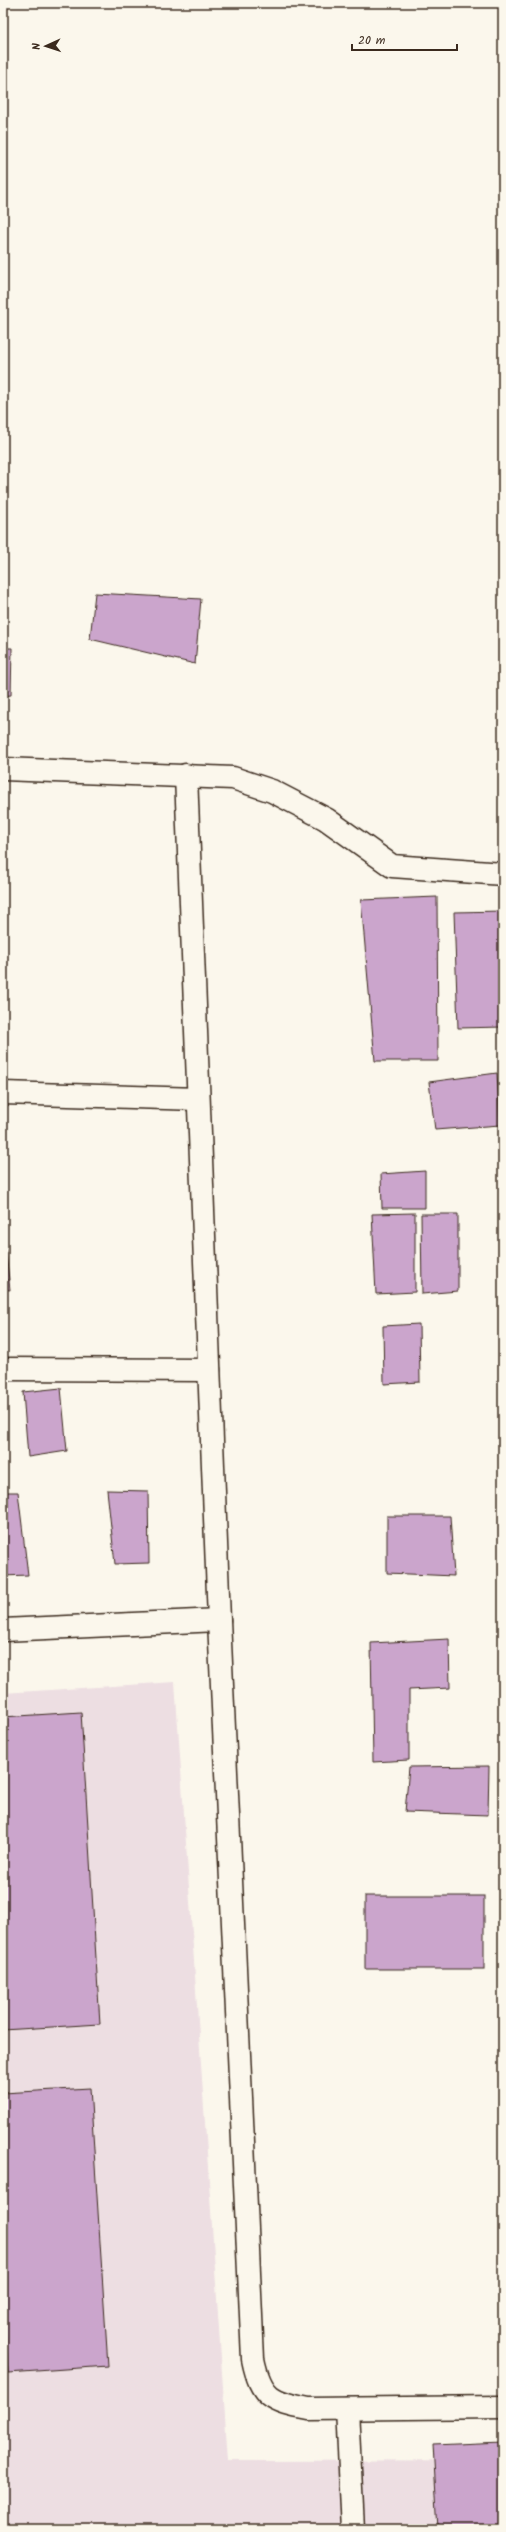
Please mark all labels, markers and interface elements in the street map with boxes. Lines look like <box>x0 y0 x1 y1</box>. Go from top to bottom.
north arrow <box>26 26 66 66</box>
scale bar <box>352 26 457 52</box>
text: 20 m <box>358 31 386 50</box>
text: N <box>28 42 46 50</box>

